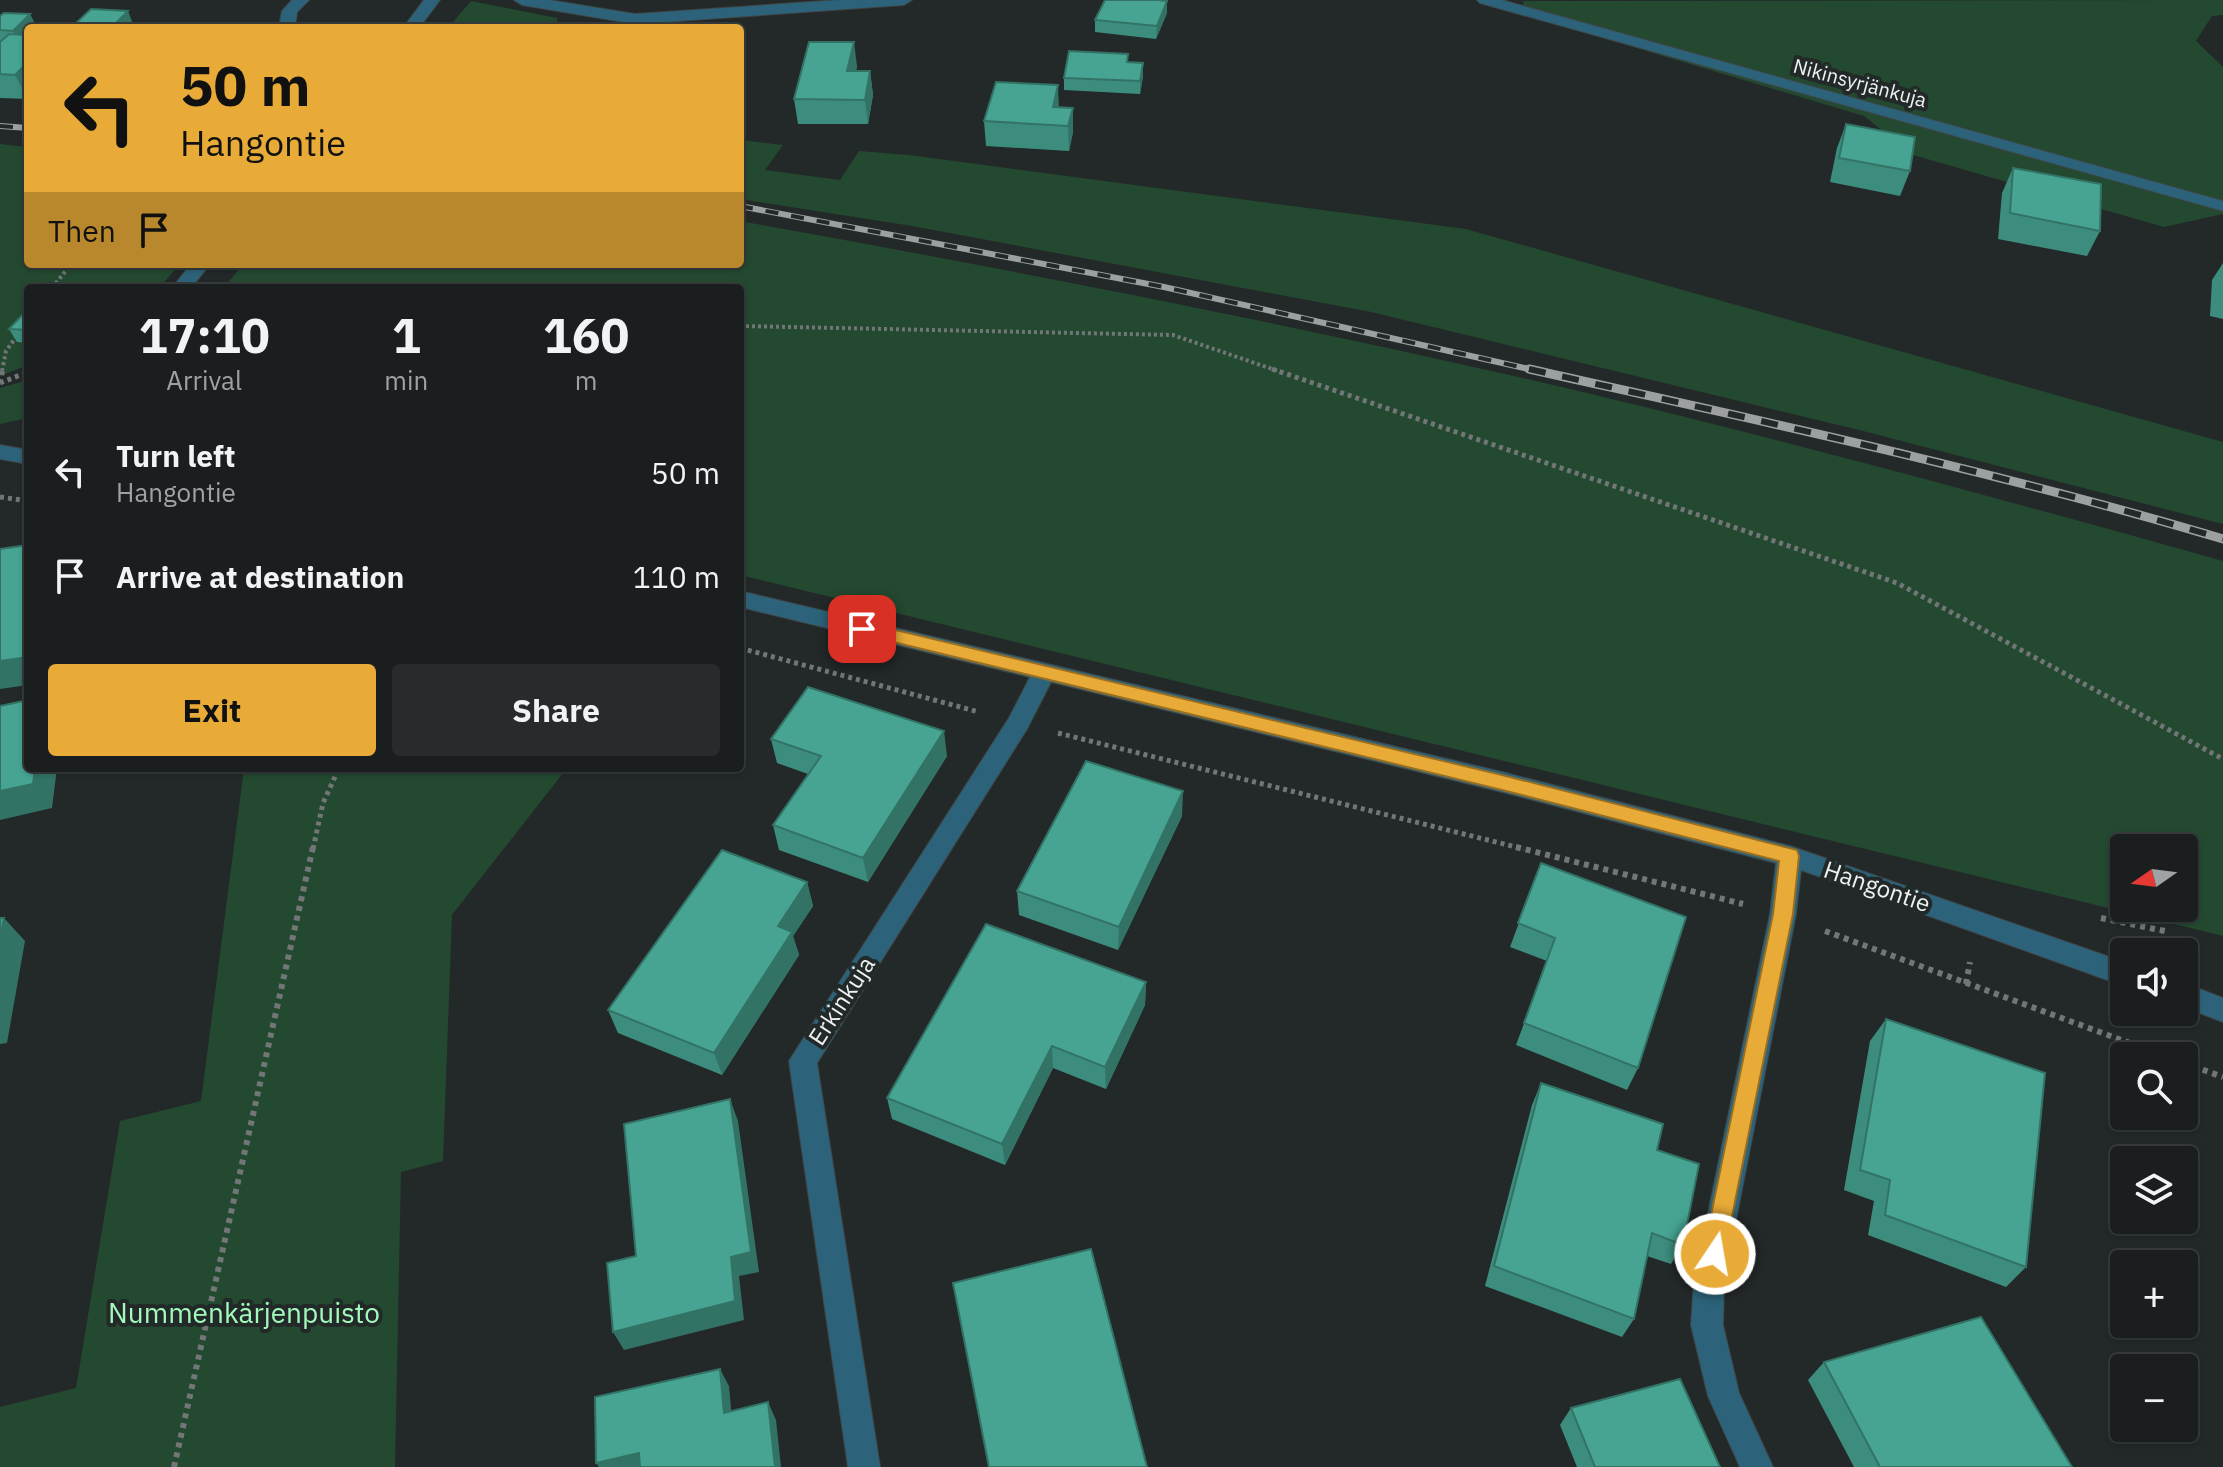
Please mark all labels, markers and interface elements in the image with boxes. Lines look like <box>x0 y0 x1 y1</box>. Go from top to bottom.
text: 50 m <box>180 49 310 121</box>
street label: Nikinsyrjänkuja <box>1790 52 1930 113</box>
icon: left <box>48 56 152 160</box>
text: Hangontie <box>180 119 346 166</box>
icon: arrive <box>132 208 176 252</box>
text: Then <box>48 211 116 250</box>
text: 17:10 <box>139 304 270 366</box>
text: 1 <box>392 304 421 366</box>
text: 160 <box>543 304 629 366</box>
text: Arrival <box>166 363 242 397</box>
text: min <box>384 363 428 397</box>
text: m <box>575 363 597 397</box>
text: Turn left <box>116 436 235 475</box>
icon: left <box>48 450 92 494</box>
text: 50 m <box>651 453 720 492</box>
text: Hangontie <box>116 475 236 509</box>
icon: arrive <box>48 554 92 598</box>
text: Arrive at destination <box>116 557 404 596</box>
text: 110 m <box>633 557 720 596</box>
pin <box>828 595 896 663</box>
icon: arrive <box>840 607 884 651</box>
button: Exit <box>48 664 376 756</box>
button: Share <box>392 664 720 756</box>
north arrow <box>2110 834 2198 922</box>
map controls <box>2110 834 2198 1442</box>
street label: Hangontie <box>1820 853 1935 919</box>
button: sound <box>2110 938 2198 1026</box>
street label: Erkinkuja <box>801 950 882 1051</box>
button: search <box>2110 1042 2198 1130</box>
button: layers <box>2110 1146 2198 1234</box>
position arrow <box>1673 1212 1757 1296</box>
button: + <box>2110 1250 2198 1338</box>
park label: Nummenkärjenpuisto <box>108 1294 380 1331</box>
button: − <box>2110 1354 2198 1442</box>

